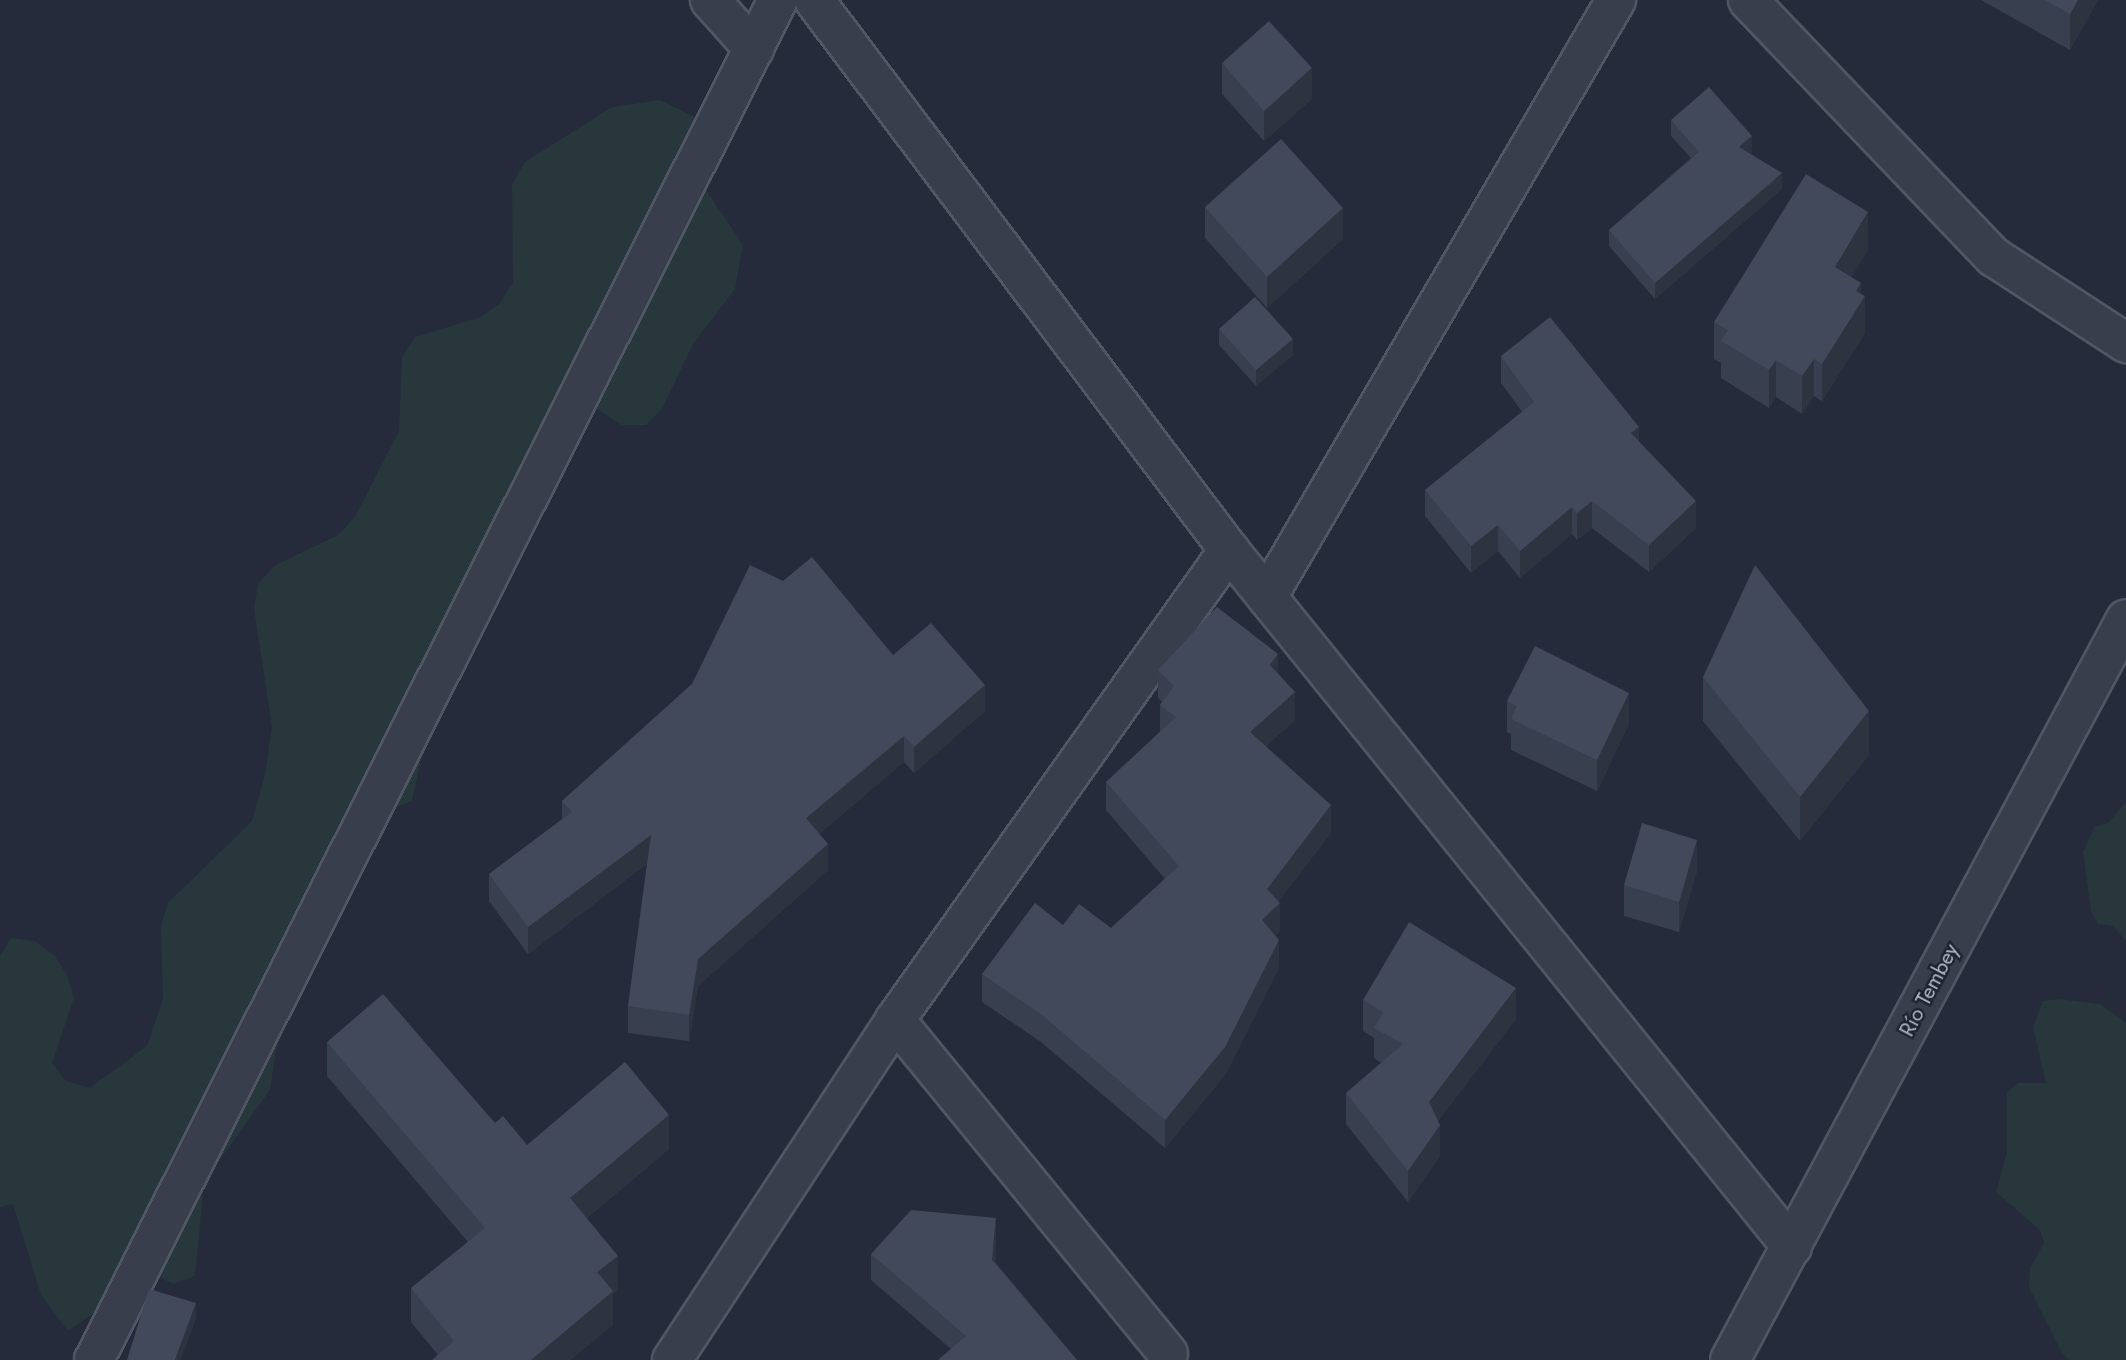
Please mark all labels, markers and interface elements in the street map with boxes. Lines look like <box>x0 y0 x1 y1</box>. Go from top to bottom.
street label: Río Tembey <box>1894 939 1964 1041</box>

